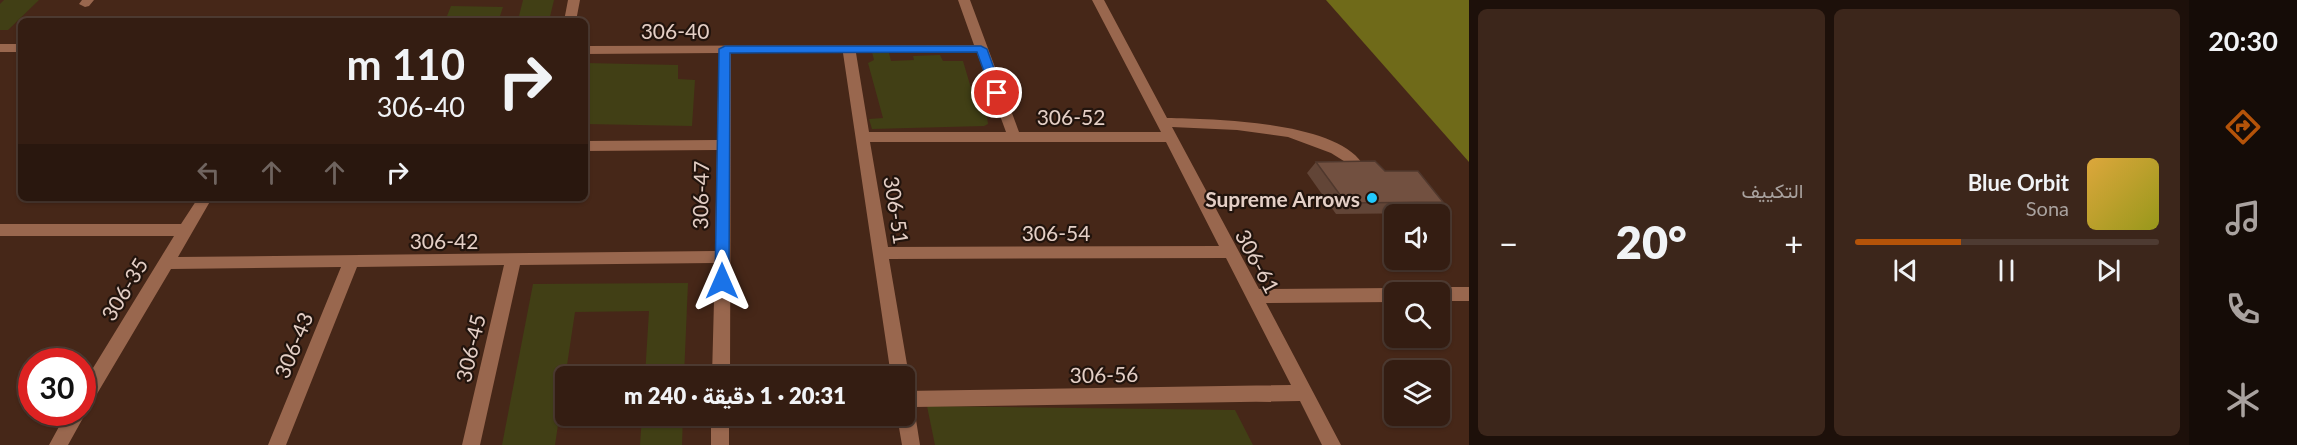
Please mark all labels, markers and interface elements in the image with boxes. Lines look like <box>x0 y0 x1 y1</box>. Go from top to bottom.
street label: 306-40 <box>641 18 709 43</box>
text: 20:30 <box>2208 24 2278 57</box>
text: 110 m <box>347 39 465 89</box>
icon: right <box>486 42 564 120</box>
pin <box>971 67 1022 118</box>
icon: arrive <box>980 76 1013 109</box>
text: 306-40 <box>377 90 465 123</box>
street label: 306-52 <box>1037 104 1105 129</box>
icon: directions <box>2222 106 2264 148</box>
icon: left <box>192 156 225 189</box>
icon: ahead <box>255 156 288 189</box>
icon: ahead <box>318 156 351 189</box>
icon: right <box>381 156 414 189</box>
street label: 306-47 <box>687 160 713 230</box>
text: Blue Orbit <box>1968 169 2069 196</box>
street label: 306-51 <box>879 174 915 246</box>
text: التكييف <box>1741 178 1804 202</box>
place label: Supreme Arrows <box>1205 186 1360 211</box>
marker: Supreme Arrows <box>1365 191 1379 205</box>
text: Sona <box>2026 196 2069 220</box>
icon: music <box>2222 197 2264 239</box>
map controls <box>1384 204 1450 426</box>
button: sound <box>1384 204 1450 270</box>
text: 20° <box>1616 215 1687 269</box>
street label: 306-54 <box>1022 220 1090 245</box>
text: − <box>1499 223 1518 263</box>
text: + <box>1784 223 1803 263</box>
street label: 306-61 <box>1231 225 1285 297</box>
street label: 306-42 <box>410 228 478 253</box>
position arrow <box>690 249 754 313</box>
street label: 306-35 <box>96 253 152 325</box>
icon: previous <box>1889 254 1922 287</box>
icon: pause <box>1990 254 2023 287</box>
icon: next <box>2092 254 2125 287</box>
button: search <box>1384 282 1450 348</box>
icon: phone <box>2222 288 2264 330</box>
street label: 306-43 <box>269 308 317 382</box>
street label: 306-45 <box>450 312 490 384</box>
speed limit sign: 30 <box>18 348 96 426</box>
button: layers <box>1384 360 1450 426</box>
street label: 306-56 <box>1069 361 1139 387</box>
icon: climate <box>2222 379 2264 421</box>
text: 20:31 · 1 دقيقة · 240 m <box>624 382 846 409</box>

